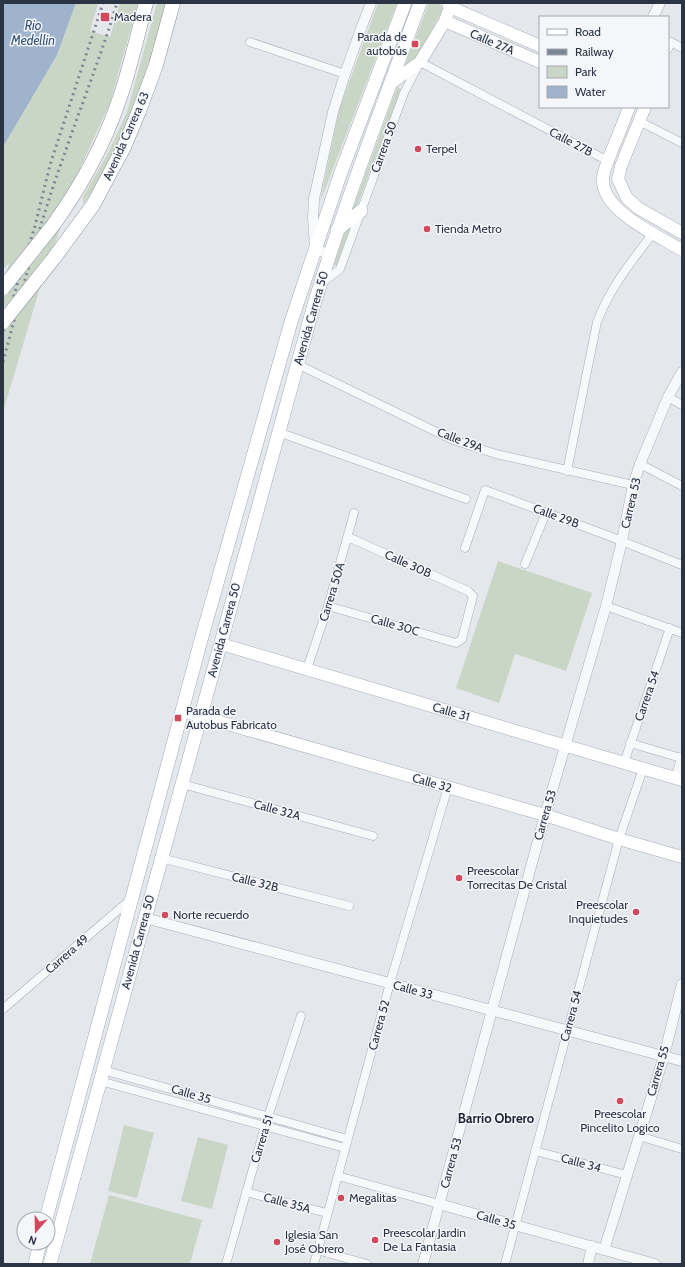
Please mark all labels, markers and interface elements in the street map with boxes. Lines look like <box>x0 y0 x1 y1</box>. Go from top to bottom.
place label: Madera <box>114 9 152 24</box>
marker: Madera <box>99 11 111 23</box>
legend <box>539 16 669 108</box>
water label: Rio Medellin <box>10 17 55 48</box>
text: Road <box>575 24 601 39</box>
street label: Calle 27A <box>468 25 517 58</box>
place label: Parada de autobús <box>357 29 407 58</box>
marker: Parada de autobús <box>410 39 420 49</box>
text: Railway <box>575 44 613 59</box>
text: Park <box>575 64 597 79</box>
text: Water <box>575 84 606 99</box>
street label: Avenida Carrera 63 <box>99 89 152 182</box>
street label: Carrera 50 <box>367 119 400 175</box>
street label: Calle 27B <box>547 124 596 159</box>
place label: Terpel <box>426 141 457 156</box>
marker: Terpel <box>413 144 423 154</box>
place label: Tienda Metro <box>435 221 502 236</box>
marker: Tienda Metro <box>422 224 432 234</box>
street label: Avenida Carrera 50 <box>290 269 331 367</box>
street label: Calle 29A <box>435 424 486 455</box>
street label: Carrera 53 <box>617 476 644 530</box>
street label: Calle 29B <box>531 500 581 531</box>
street label: Calle 30B <box>382 547 434 580</box>
street label: Carrera 50A <box>315 560 348 623</box>
street label: Avenida Carrera 50 <box>204 581 243 679</box>
street label: Calle 30C <box>369 610 421 639</box>
street label: Carrera 54 <box>631 669 662 723</box>
street label: Calle 31 <box>431 699 471 724</box>
place label: Parada de Autobus Fabricato <box>186 703 277 732</box>
marker: Parada de Autobus Fabricato <box>173 713 183 723</box>
street label: Calle 32 <box>411 770 454 795</box>
street label: Carrera 53 <box>530 788 559 842</box>
street label: Calle 32A <box>252 796 303 823</box>
place label: Preescolar Torrecitas De Cristal <box>467 863 567 892</box>
street label: Calle 32B <box>230 868 280 895</box>
marker: Preescolar Torrecitas De Cristal <box>454 873 464 883</box>
street label: Avenida Carrera 50 <box>118 893 157 991</box>
place label: Preescolar Inquietudes <box>569 897 628 926</box>
place label: Norte recuerdo <box>173 907 249 922</box>
marker: Preescolar Inquietudes <box>631 907 641 917</box>
marker: Norte recuerdo <box>160 910 170 920</box>
street label: Carrera 49 <box>42 931 92 977</box>
street label: Calle 33 <box>392 977 435 1002</box>
street label: Carrera 54 <box>557 989 585 1043</box>
street label: Carrera 52 <box>365 998 392 1052</box>
street label: Carrera 55 <box>643 1044 672 1098</box>
street label: Calle 35 <box>170 1081 213 1106</box>
marker: Preescolar Pincelito Logico <box>615 1096 625 1106</box>
place label: Preescolar Pincelito Logico <box>580 1106 660 1135</box>
district label: Barrio Obrero <box>458 1110 535 1126</box>
street label: Carrera 51 <box>247 1113 276 1165</box>
street label: Carrera 53 <box>437 1136 464 1190</box>
street label: Calle 34 <box>559 1150 603 1175</box>
street label: Calle 35A <box>262 1189 313 1216</box>
place label: Megalitas <box>349 1190 397 1205</box>
marker: Megalitas <box>336 1193 346 1203</box>
street label: Calle 35 <box>475 1207 518 1232</box>
north arrow <box>16 1211 56 1251</box>
place label: Preescolar Jardin De La Fantasia <box>383 1225 466 1254</box>
place label: Iglesia San José Obrero <box>284 1227 345 1256</box>
text: N <box>27 1232 39 1248</box>
marker: Preescolar Jardin De La Fantasia <box>370 1235 380 1245</box>
marker: Iglesia San José Obrero <box>272 1237 282 1247</box>

